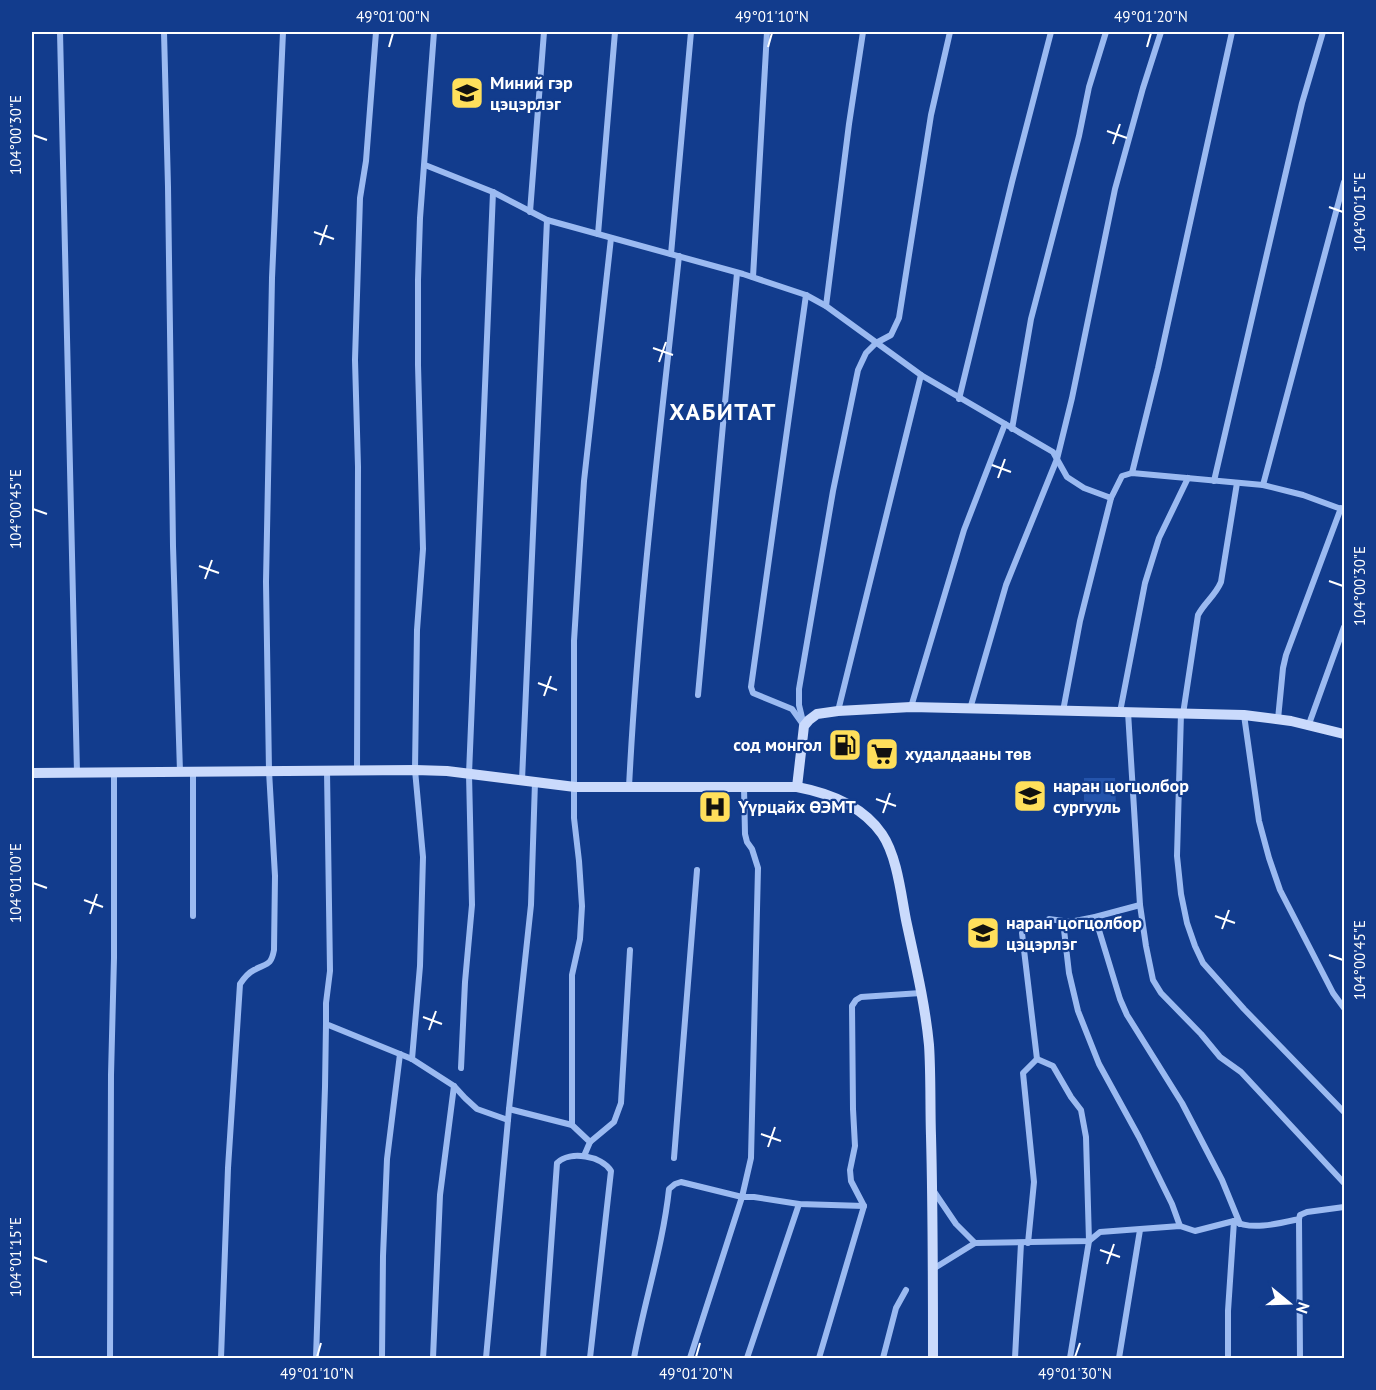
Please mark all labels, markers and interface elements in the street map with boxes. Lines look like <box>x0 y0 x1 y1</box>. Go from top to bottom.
text: 49°01'00"N <box>356 7 430 26</box>
text: 49°01'10"N <box>735 7 809 26</box>
text: 49°01'20"N <box>1114 7 1188 26</box>
place label: Миний гэр цэцэрлэг <box>490 71 573 115</box>
school or university icon: Миний гэр цэцэрлэг <box>449 75 485 111</box>
text: 104°00'30"E <box>6 95 25 175</box>
text: 104°00'15"E <box>1350 172 1369 252</box>
district label: ХАБИТАТ <box>669 396 777 427</box>
text: 104°00'45"E <box>6 469 25 549</box>
text: 104°00'30"E <box>1350 546 1369 626</box>
fuel station icon: сод монгол <box>827 727 863 763</box>
place label: сод монгол <box>733 733 822 756</box>
supermarket icon: худалдааны төв <box>864 736 900 772</box>
place label: худалдааны төв <box>905 742 1032 765</box>
place label: наран цогцолбор сургууль <box>1053 774 1189 818</box>
school or university icon: наран цогцолбор сургууль <box>1012 778 1048 814</box>
hospital icon: Үүрцайх ӨЭМТ <box>697 789 733 825</box>
place label: Үүрцайх ӨЭМТ <box>737 795 857 818</box>
text: 104°01'00"E <box>6 843 25 923</box>
place label: наран цогцолбор цэцэрлэг <box>1006 911 1142 955</box>
school or university icon: наран цогцолбор цэцэрлэг <box>965 915 1001 951</box>
text: 104°00'45"E <box>1350 920 1369 1000</box>
text: 104°01'15"E <box>6 1217 25 1297</box>
north arrow <box>1259 1273 1319 1333</box>
text: N <box>1292 1300 1314 1316</box>
text: 49°01'10"N <box>280 1364 354 1383</box>
text: 49°01'20"N <box>659 1364 733 1383</box>
text: 49°01'30"N <box>1038 1364 1112 1383</box>

